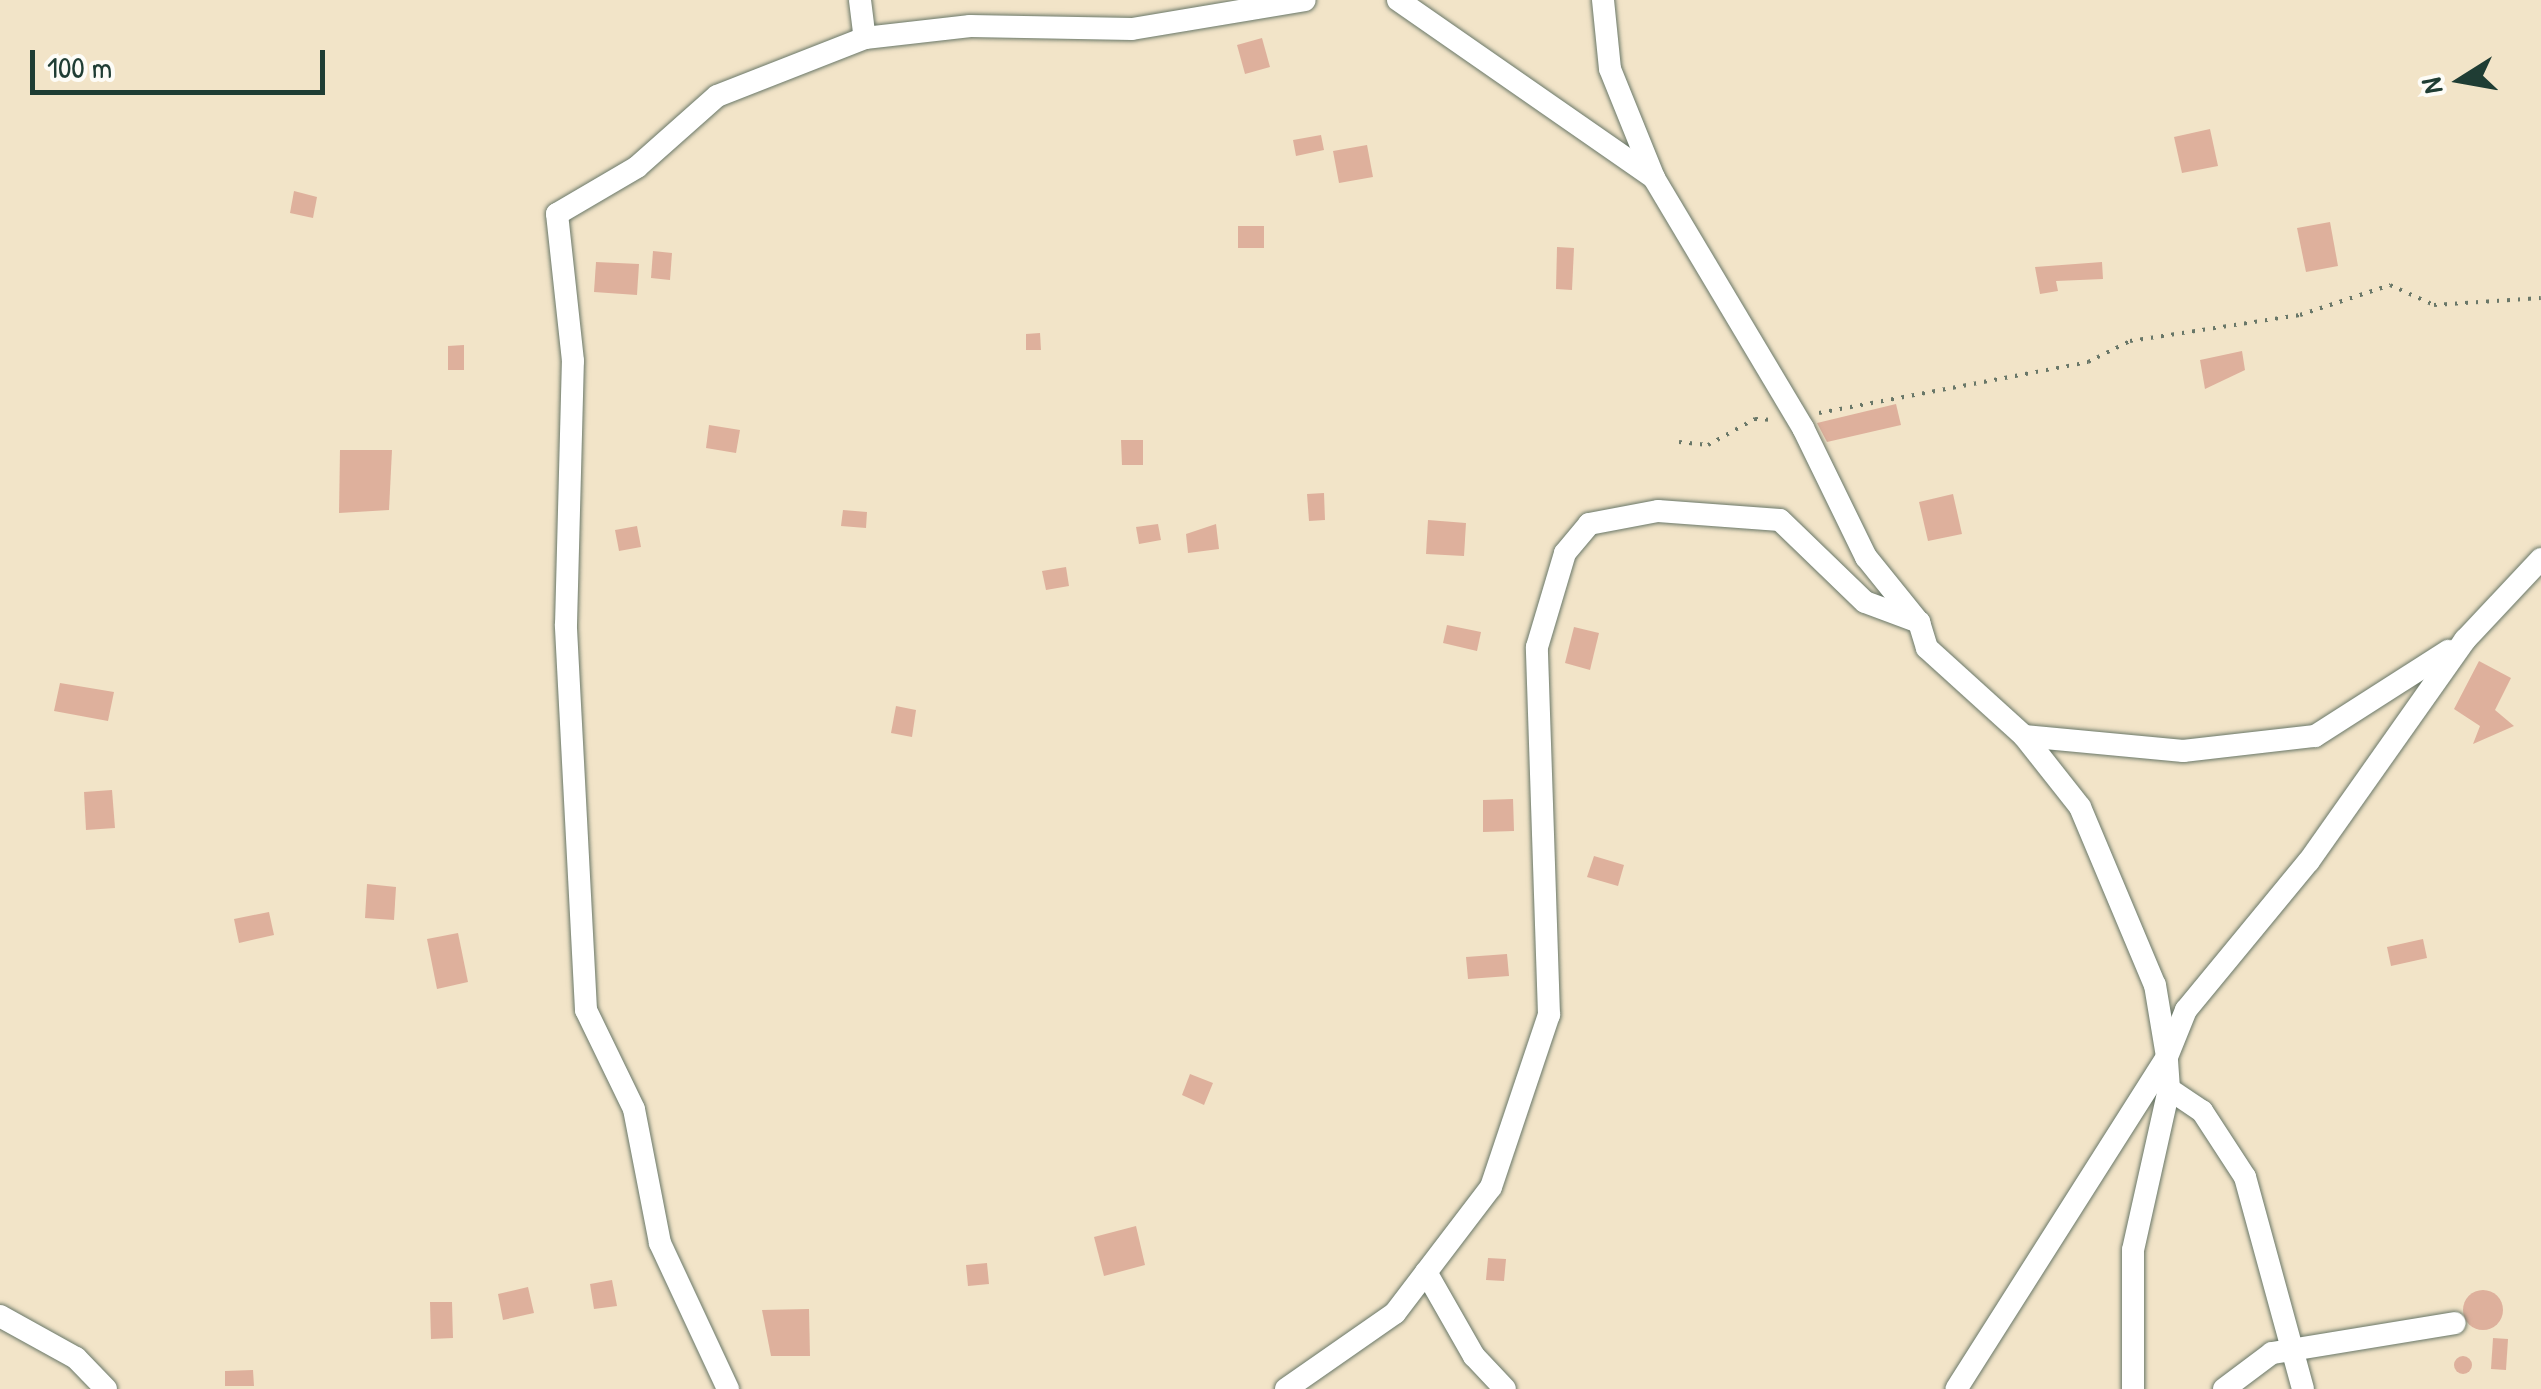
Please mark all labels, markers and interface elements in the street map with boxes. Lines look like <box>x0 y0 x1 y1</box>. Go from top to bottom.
scale bar <box>35 30 330 92</box>
north arrow <box>2411 30 2511 130</box>
text: 100 m <box>47 47 112 87</box>
text: N <box>2411 75 2452 97</box>

